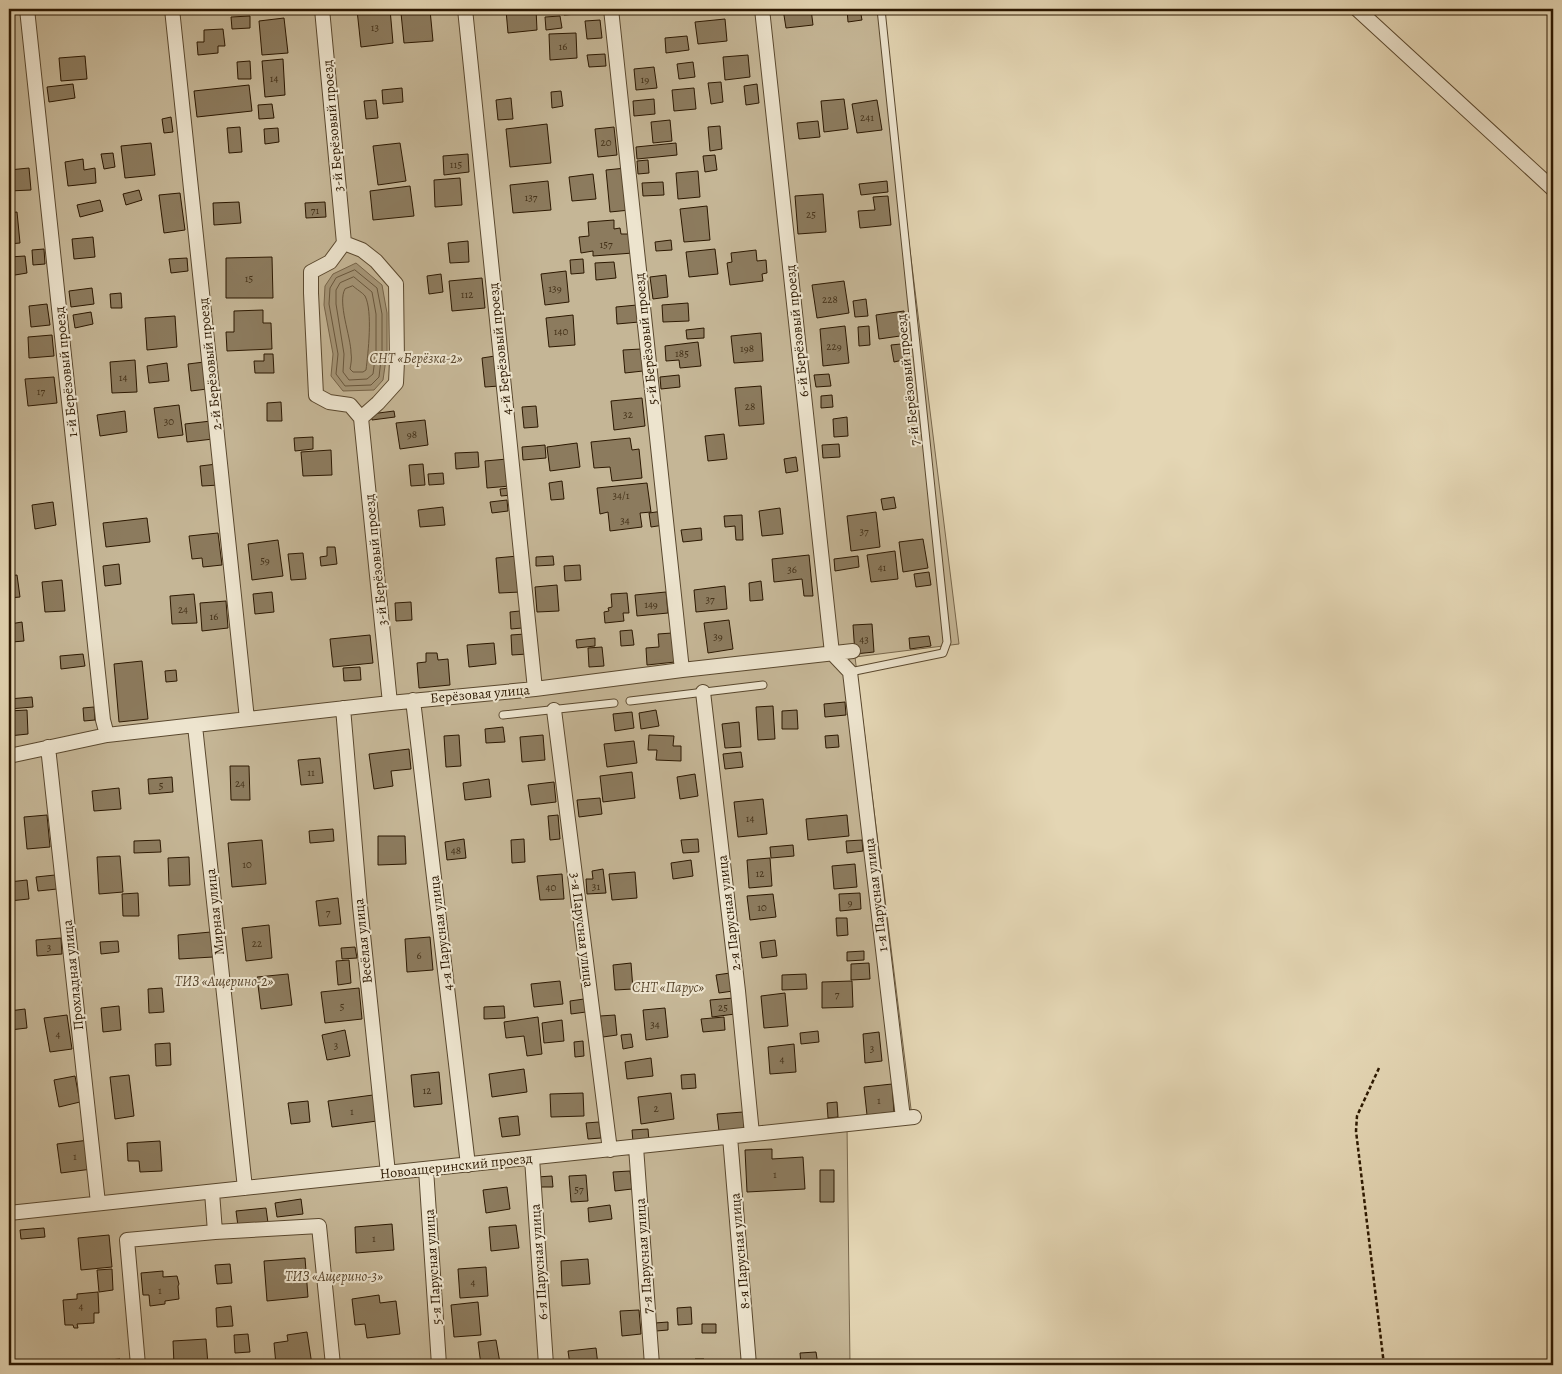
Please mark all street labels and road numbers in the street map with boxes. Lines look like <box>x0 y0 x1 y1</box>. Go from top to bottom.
street label: 3-й Берёзовый проезд <box>318 59 348 193</box>
street label: 6-й Берёзовый проезд <box>781 264 813 398</box>
street label: 5-й Берёзовый проезд <box>630 272 662 406</box>
street label: 4-й Берёзовый проезд <box>484 282 516 416</box>
street label: 2-й Берёзовый проезд <box>194 297 226 431</box>
street label: 1-й Берёзовый проезд <box>50 306 82 438</box>
street label: 7-й Берёзовый проезд <box>892 313 924 447</box>
street label: 3-й Берёзовый проезд <box>360 493 392 627</box>
street label: Берёзовая улица <box>429 680 531 708</box>
street label: 1-я Парусная улица <box>860 836 892 953</box>
street label: 2-я Парусная улица <box>712 853 746 972</box>
street label: Мирная улица <box>201 867 229 956</box>
street label: 3-я Парусная улица <box>566 871 599 989</box>
street label: 4-я Парусная улица <box>424 874 458 992</box>
street label: Весёлая улица <box>349 897 377 985</box>
street label: Прохладная улица <box>58 918 88 1031</box>
street label: Новоащеринский проезд <box>379 1149 533 1183</box>
street label: 8-я Парусная улица <box>725 1192 755 1310</box>
street label: 7-я Парусная улица <box>630 1197 658 1314</box>
street label: 6-я Парусная улица <box>525 1203 553 1321</box>
street label: 5-я Парусная улица <box>419 1208 447 1325</box>

